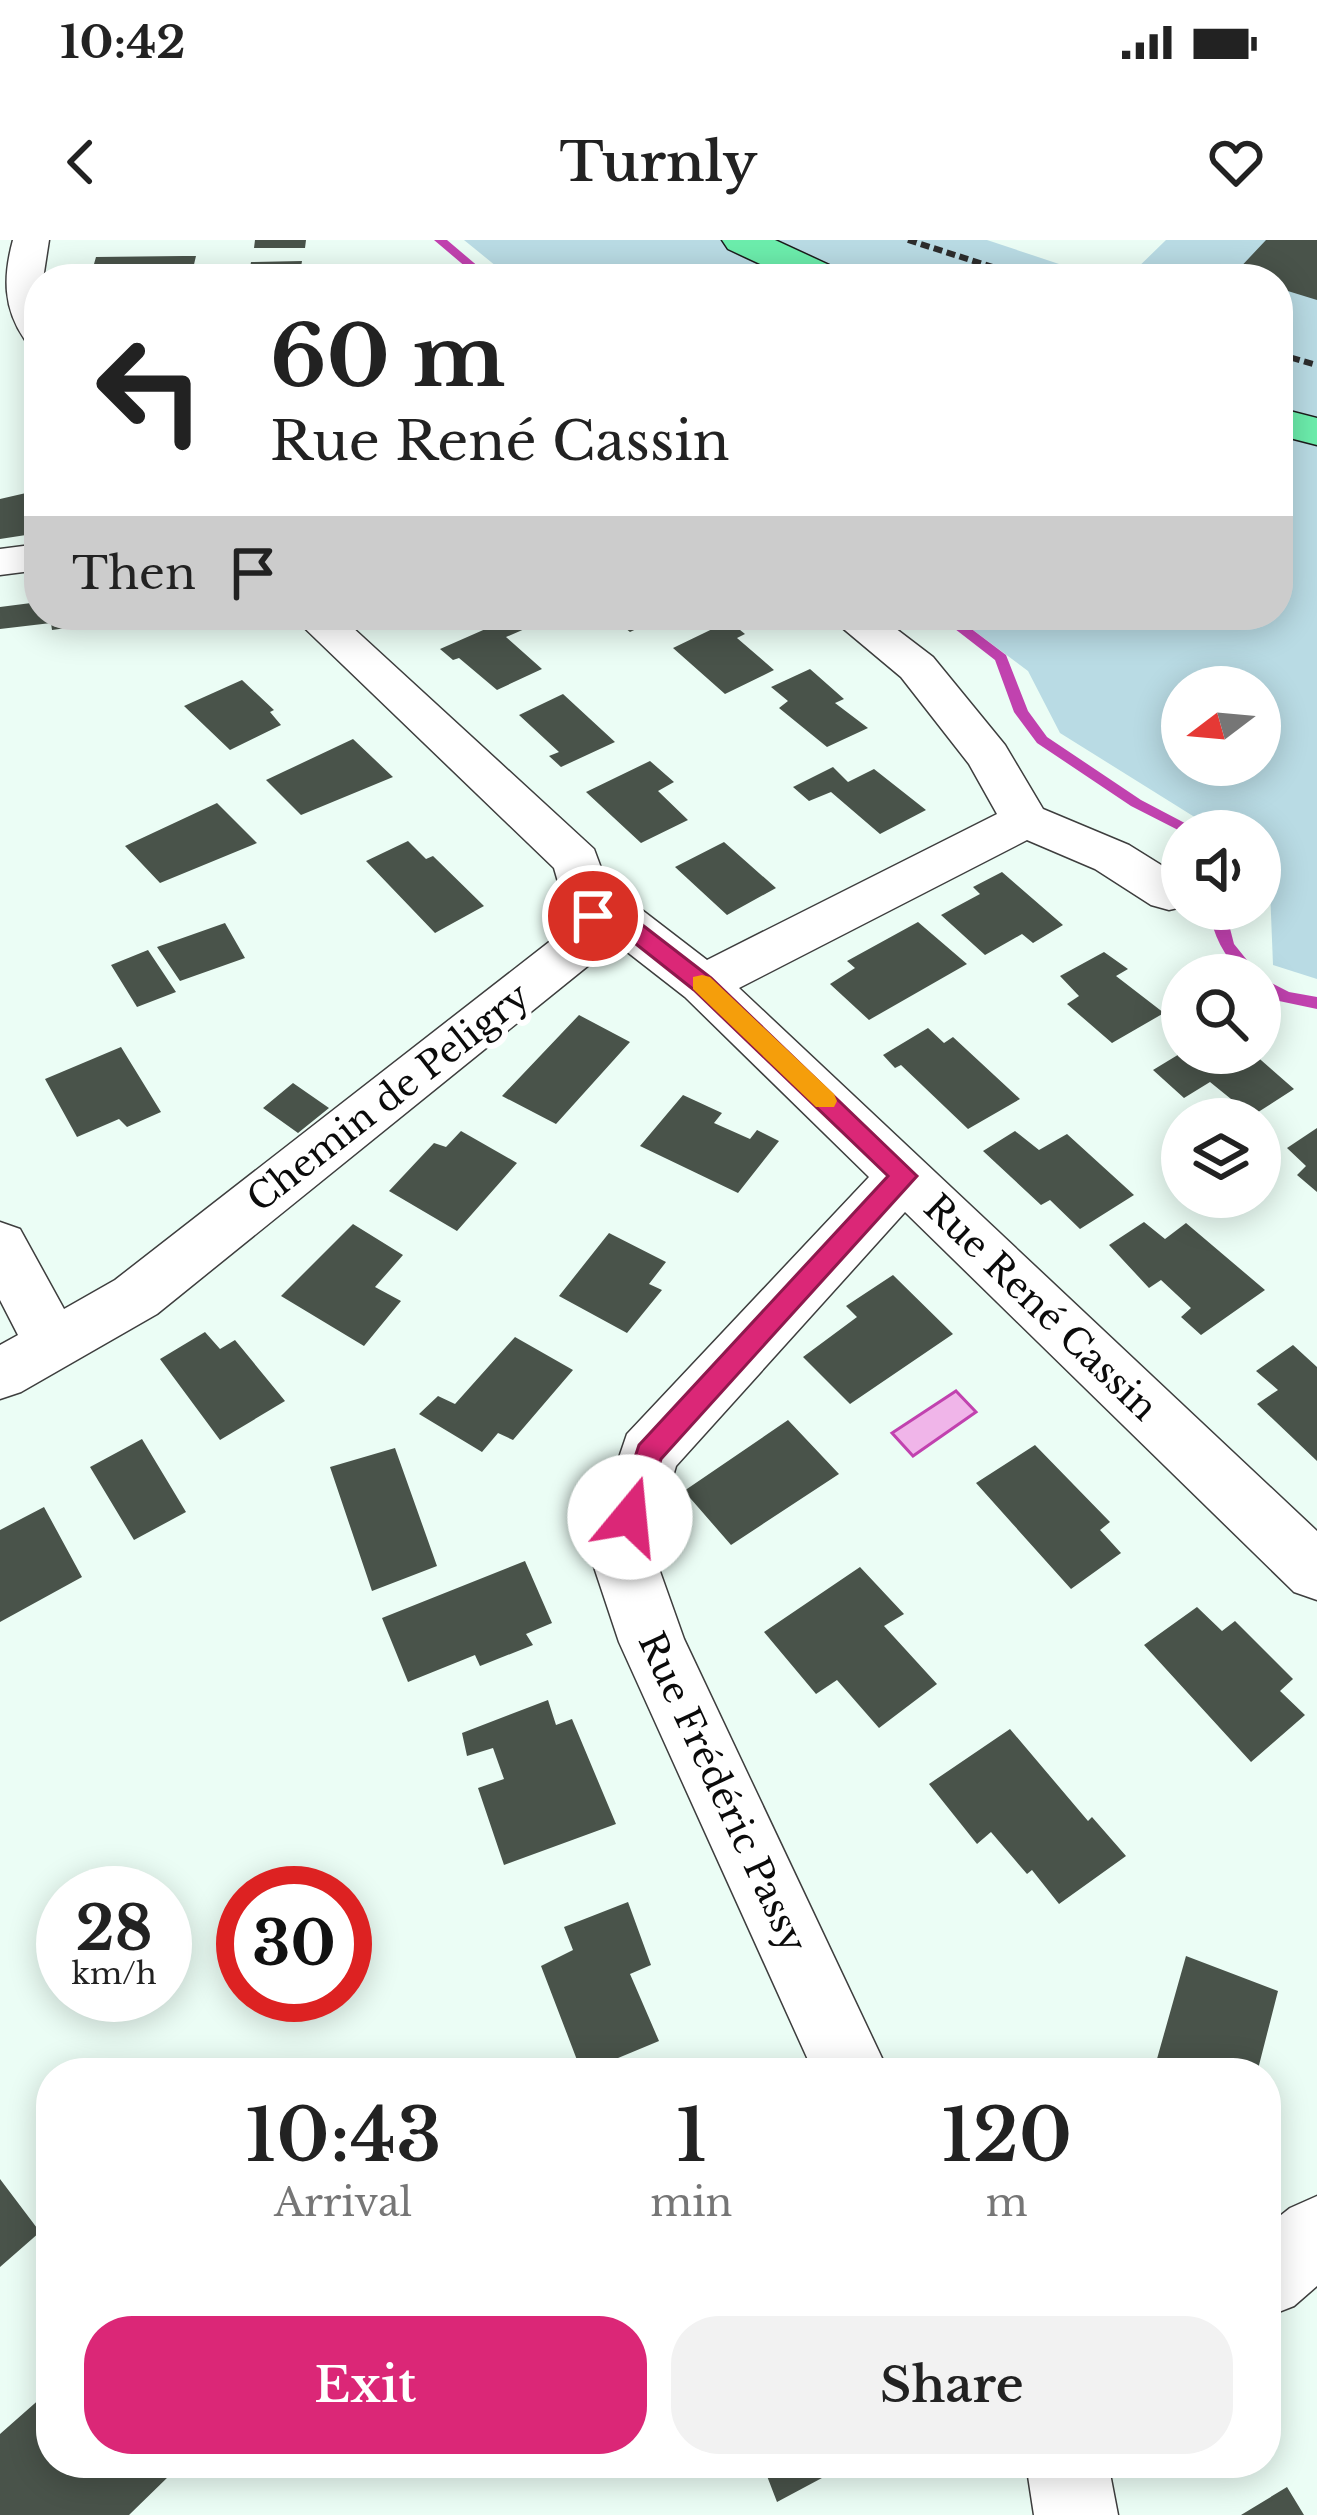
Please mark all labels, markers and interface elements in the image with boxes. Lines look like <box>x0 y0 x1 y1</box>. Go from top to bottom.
text: 10:42 <box>60 14 186 70</box>
icon: back <box>48 129 114 195</box>
text: Turnly <box>560 129 757 196</box>
icon: heart <box>1203 129 1269 195</box>
text: 60 m <box>270 305 505 409</box>
icon: left <box>72 312 228 468</box>
text: Rue René Cassin <box>270 408 730 475</box>
icon: arrive <box>220 540 286 606</box>
text: Then <box>72 545 196 601</box>
north arrow <box>1161 666 1281 786</box>
map controls <box>1161 666 1281 1218</box>
button: sound <box>1161 810 1281 930</box>
pin <box>542 865 644 967</box>
icon: arrive <box>560 883 626 949</box>
button: search <box>1161 954 1281 1074</box>
street label: Chemin de Peligry <box>238 973 538 1222</box>
button: layers <box>1161 1098 1281 1218</box>
street label: Rue René Cassin <box>915 1185 1167 1430</box>
position arrow <box>567 1454 693 1580</box>
street label: Rue Frédéric Passy <box>629 1625 817 1960</box>
speed limit sign: 30 <box>216 1866 372 2022</box>
text: 28 <box>75 1892 153 1966</box>
text: km/h <box>71 1955 157 1992</box>
text: 10:43 <box>245 2091 442 2180</box>
text: 1 <box>676 2091 707 2180</box>
text: 120 <box>941 2091 1072 2180</box>
text: Arrival <box>274 2178 412 2227</box>
text: min <box>650 2178 732 2227</box>
text: m <box>986 2178 1028 2227</box>
button: Exit <box>84 2316 647 2454</box>
button: Share <box>671 2316 1233 2454</box>

